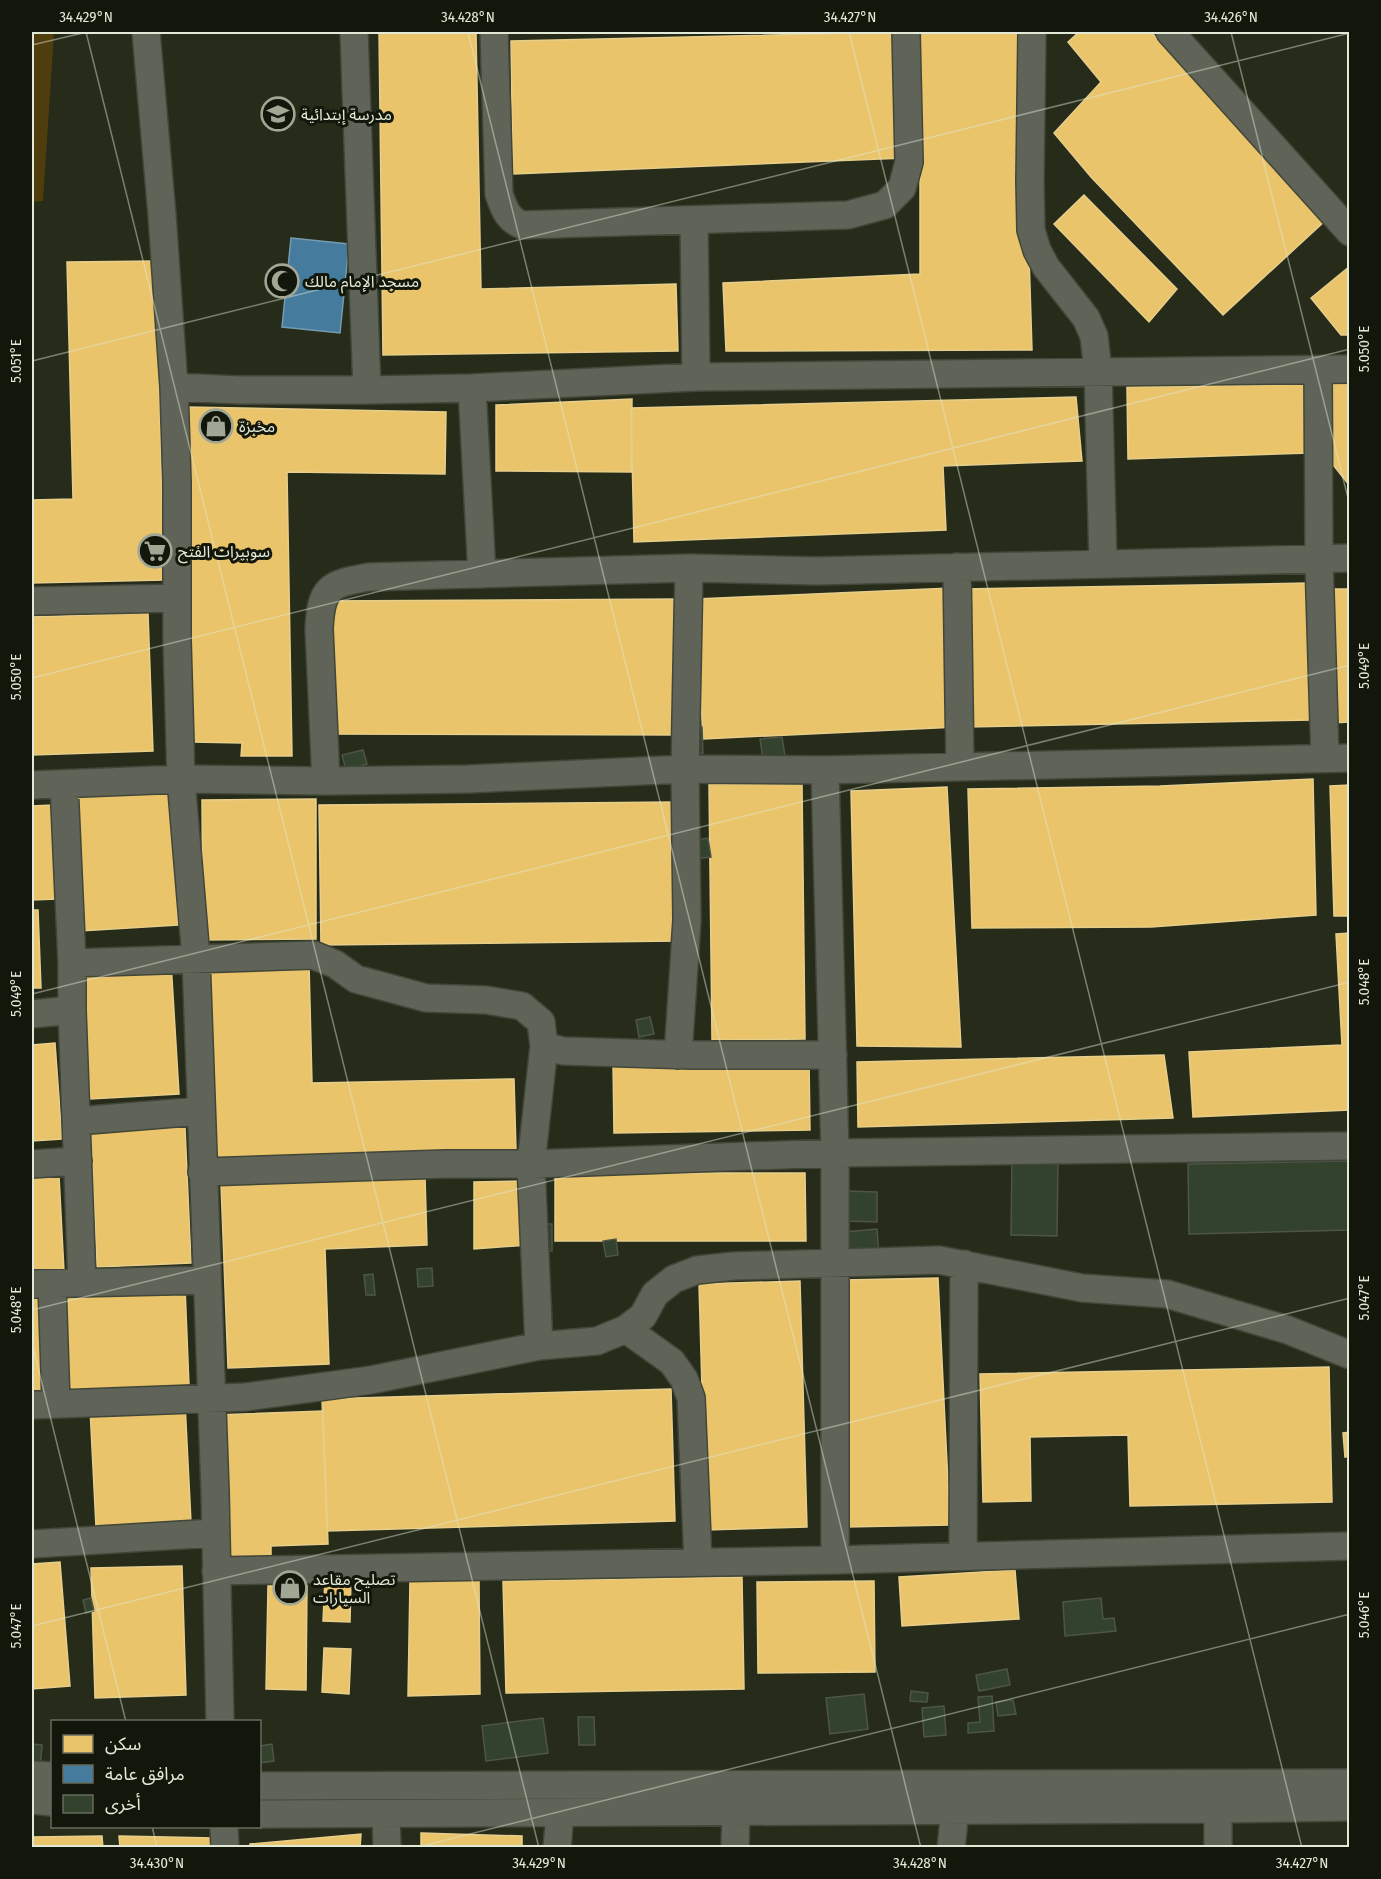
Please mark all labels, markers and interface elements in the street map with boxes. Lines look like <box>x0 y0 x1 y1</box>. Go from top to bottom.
text: 34.429°N <box>59 8 113 26</box>
text: 34.428°N <box>441 8 495 26</box>
text: 34.427°N <box>824 8 876 26</box>
text: 34.426°N <box>1204 8 1258 26</box>
school or university icon: مدرسة إبتدائية <box>260 96 296 132</box>
place label: مدرسة إبتدائية <box>301 105 392 125</box>
mosque icon: مسجد الإمام مالك <box>264 263 300 299</box>
place label: مسجد الإمام مالك <box>305 272 419 294</box>
text: 5.050°E <box>1355 326 1373 372</box>
text: 5.051°E <box>7 339 25 383</box>
shop icon: مخبزة <box>198 408 234 444</box>
place label: مخبزة <box>239 417 275 436</box>
supermarket icon: سوبيرات الفتح <box>137 533 173 569</box>
place label: سوبيرات الفتح <box>178 542 270 564</box>
text: 5.049°E <box>1355 643 1373 689</box>
text: 5.050°E <box>7 654 25 700</box>
text: 5.048°E <box>1355 959 1373 1005</box>
text: 5.049°E <box>7 971 25 1017</box>
text: 5.047°E <box>1355 1276 1373 1320</box>
text: 5.048°E <box>7 1287 25 1333</box>
shop icon: تصليح مقاعد السيارات <box>272 1570 308 1606</box>
place label: تصليح مقاعد السيارات <box>313 1570 396 1607</box>
text: 5.046°E <box>1355 1592 1373 1638</box>
text: 5.047°E <box>7 1604 25 1648</box>
legend <box>51 1720 261 1828</box>
text: سكن <box>105 1733 141 1755</box>
text: مرافق عامة <box>105 1763 185 1785</box>
text: أخرى <box>105 1793 141 1815</box>
text: 34.430°N <box>130 1854 184 1872</box>
text: 34.429°N <box>512 1854 566 1872</box>
text: 34.428°N <box>893 1854 947 1872</box>
text: 34.427°N <box>1276 1854 1328 1872</box>

